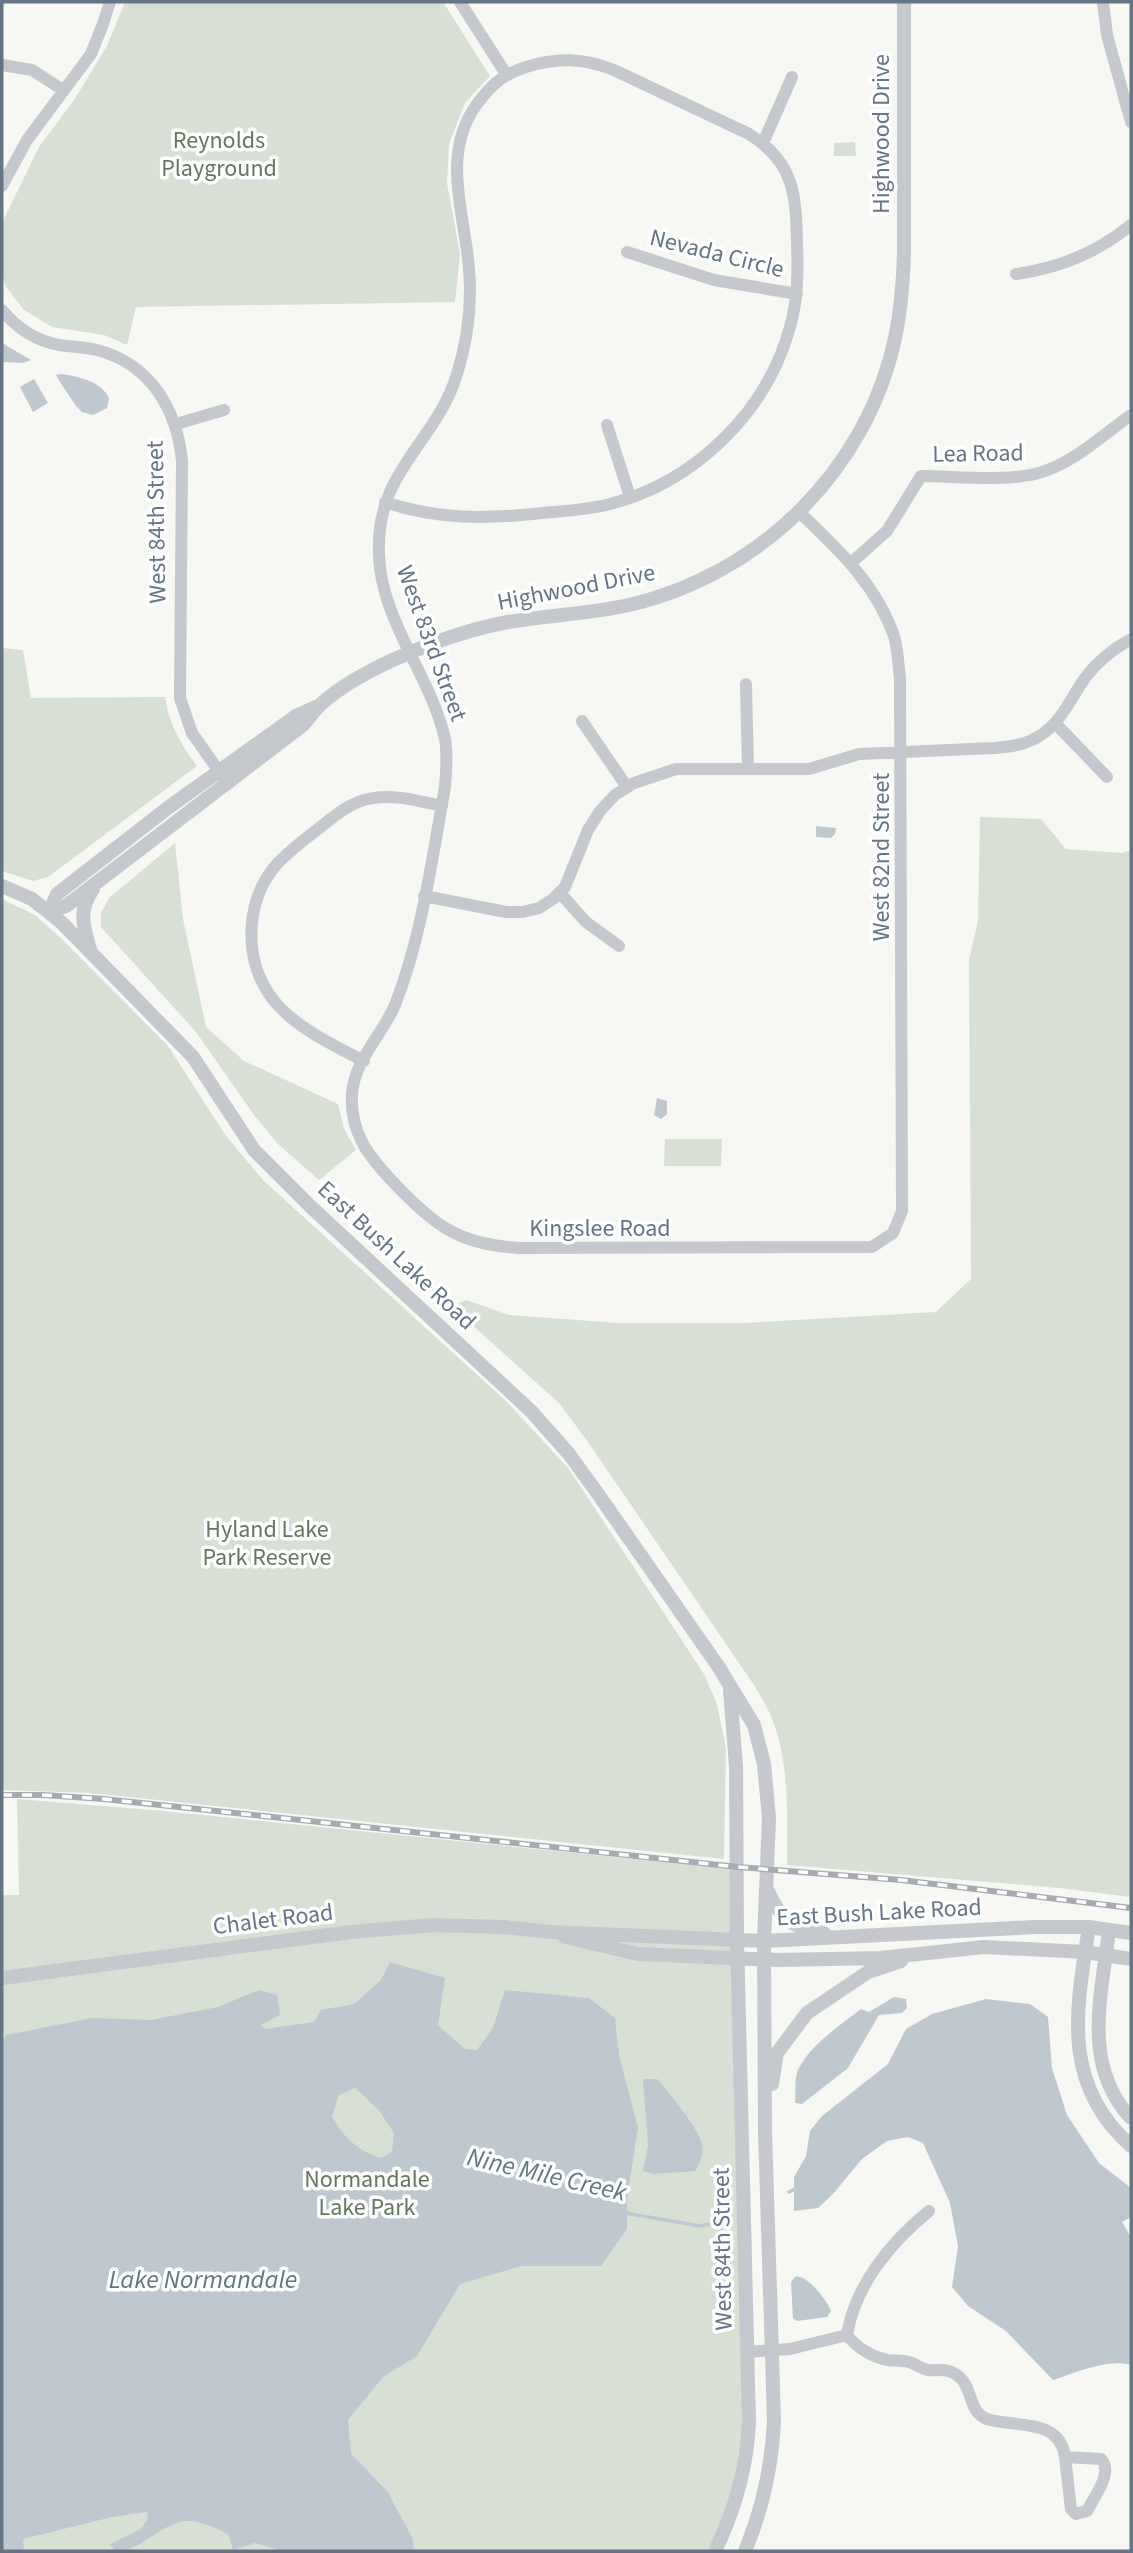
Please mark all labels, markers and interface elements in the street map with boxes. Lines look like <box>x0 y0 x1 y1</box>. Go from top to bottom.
street label: Highwood Drive <box>864 54 899 214</box>
park label: Reynolds Playground <box>161 123 277 186</box>
street label: Nevada Circle <box>646 220 788 287</box>
street label: Lea Road <box>932 435 1024 472</box>
street label: West 84th Street <box>138 440 175 604</box>
street label: Highwood Drive <box>494 555 658 620</box>
street label: West 83rd Street <box>387 560 476 726</box>
street label: West 82nd Street <box>864 773 899 941</box>
street label: East Bush Lake Road <box>309 1172 484 1338</box>
street label: Kingslee Road <box>529 1211 671 1246</box>
park label: Hyland Lake Park Reserve <box>203 1512 331 1575</box>
street label: East Bush Lake Road <box>775 1890 983 1935</box>
street label: Chalet Road <box>211 1895 335 1944</box>
water label: Nine Mile Creek <box>464 2138 631 2211</box>
park label: Normandale Lake Park <box>304 2162 430 2225</box>
street label: West 84th Street <box>704 2167 741 2331</box>
water label: Lake Normandale <box>109 2261 297 2298</box>

